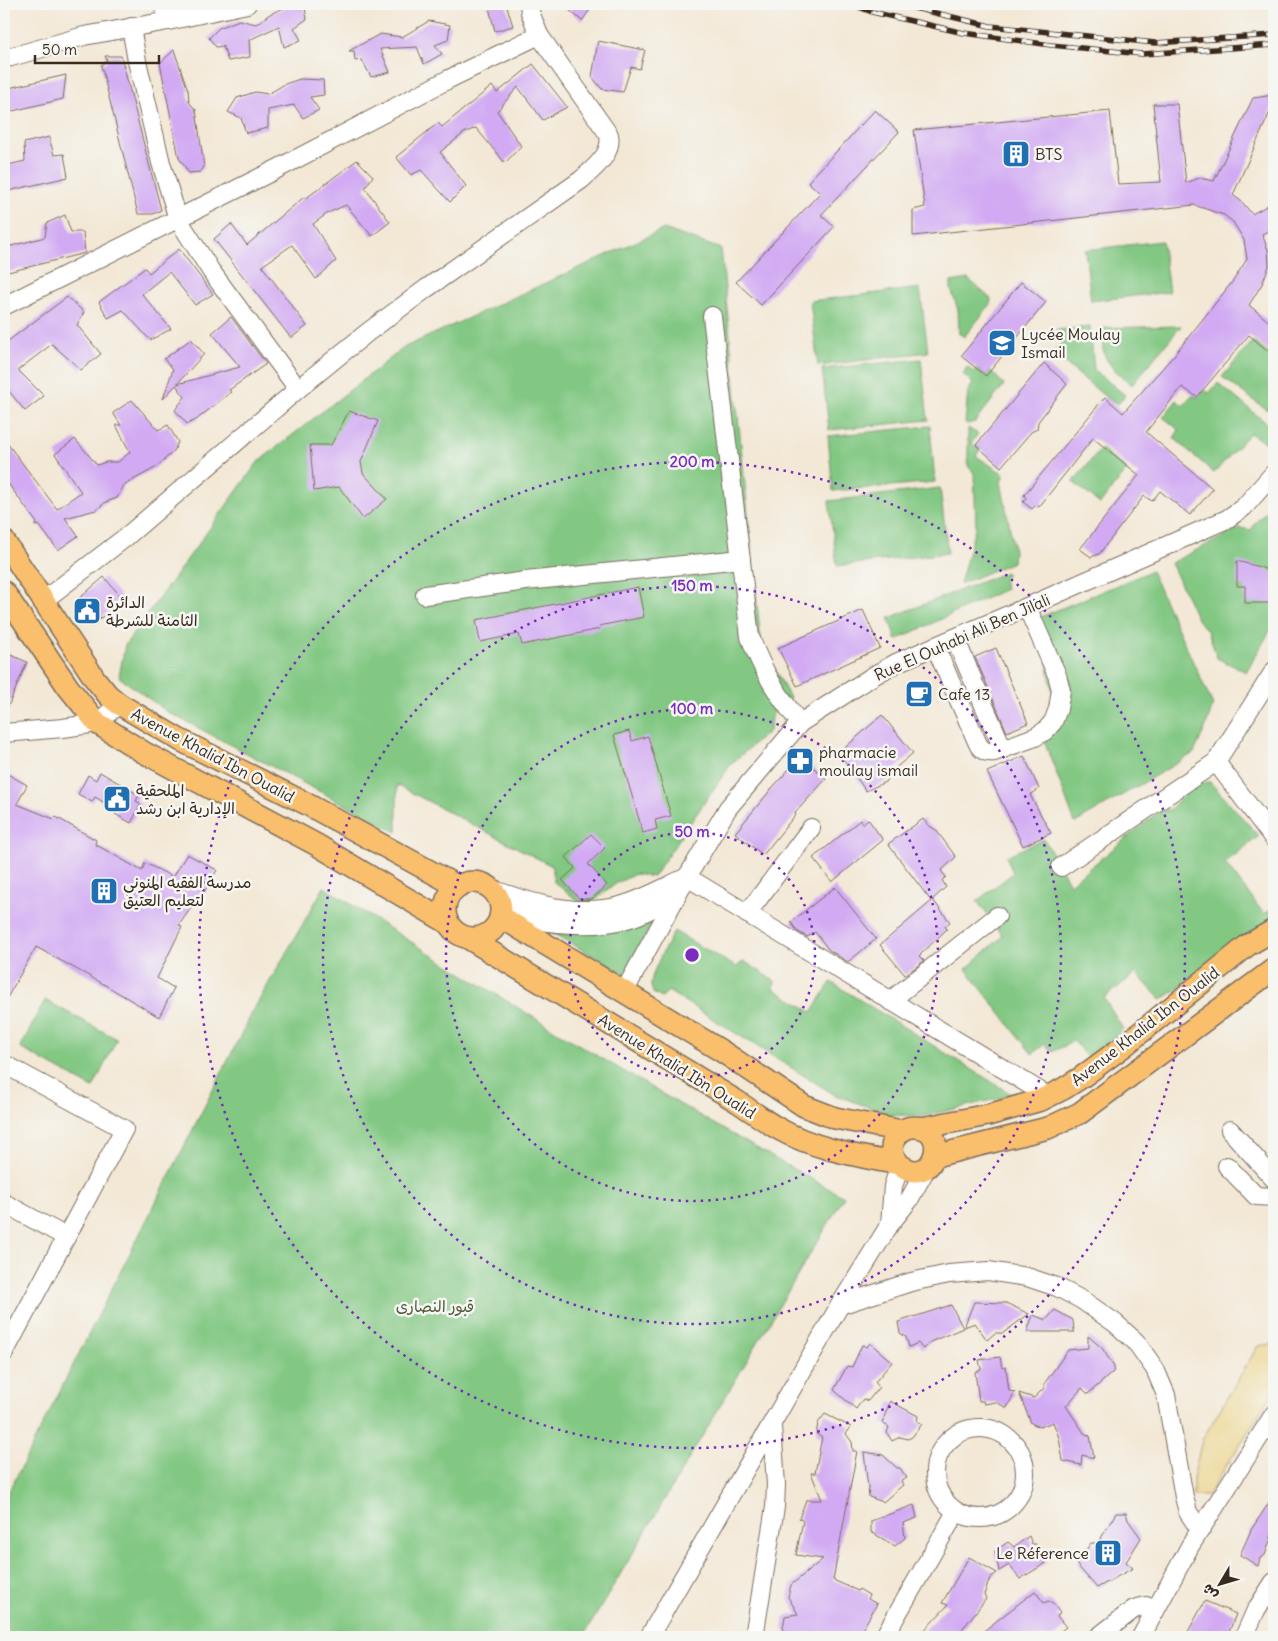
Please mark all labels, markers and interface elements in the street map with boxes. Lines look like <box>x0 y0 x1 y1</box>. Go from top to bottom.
scale bar <box>35 32 159 64</box>
text: 50 m <box>42 40 77 59</box>
building icon: BTS <box>1001 139 1031 169</box>
place label: BTS <box>1035 144 1062 164</box>
place label: Lycée Moulay Ismail <box>1021 324 1120 362</box>
school or university icon: Lycée Moulay Ismail <box>987 328 1017 358</box>
text: 200 m <box>670 452 714 471</box>
text: 150 m <box>671 576 713 595</box>
street label: Rue El Ouhabi Ali Ben Jilali <box>871 589 1053 685</box>
place label: الدائرة الثامنة للشرطة <box>106 592 198 630</box>
public building icon: الدائرة الثامنة للشرطة <box>72 596 102 626</box>
cafe icon: Cafe 13 <box>904 679 934 709</box>
place label: Cafe 13 <box>938 684 990 704</box>
text: 100 m <box>671 699 713 718</box>
street label: Avenue Khalid Ibn Oualid <box>128 703 298 807</box>
place label: pharmacie moulay ismail <box>819 742 918 780</box>
pharmacy icon: pharmacie moulay ismail <box>785 746 815 776</box>
place label: الملحقية الإدارية ابن رشد <box>136 780 235 819</box>
public building icon: الملحقية الإدارية ابن رشد <box>102 784 132 814</box>
text: 50 m <box>674 822 710 841</box>
place label: مدرسة الفقيه المنوني لتعليم العتيق <box>123 872 251 913</box>
building icon: مدرسة الفقيه المنوني لتعليم العتيق <box>89 876 119 906</box>
centre of rings <box>683 946 701 964</box>
street label: Avenue Khalid Ibn Oualid <box>1067 962 1223 1090</box>
street label: Avenue Khalid Ibn Oualid <box>594 1009 760 1123</box>
park label: قبور النصارى <box>396 1296 474 1317</box>
building icon: Le Réference <box>1093 1538 1123 1568</box>
place label: Le Réference <box>996 1543 1089 1563</box>
north arrow <box>1196 1558 1246 1608</box>
text: ش <box>1198 1580 1222 1604</box>

